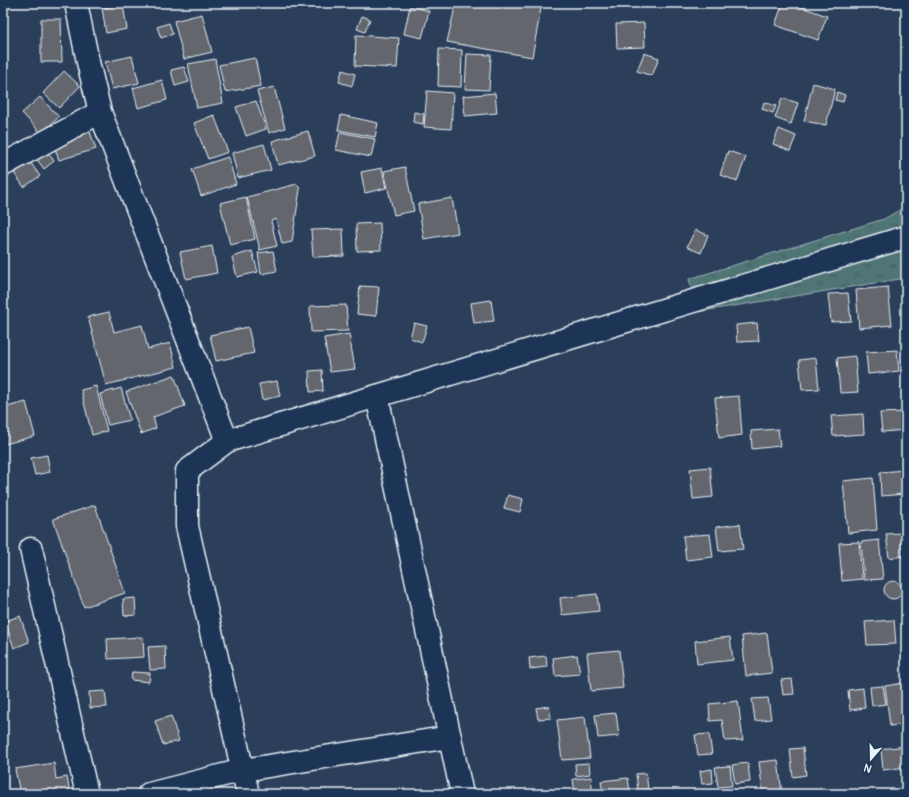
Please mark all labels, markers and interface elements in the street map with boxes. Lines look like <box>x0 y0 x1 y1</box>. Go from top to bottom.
north arrow <box>851 739 891 779</box>
text: N <box>862 760 873 775</box>

